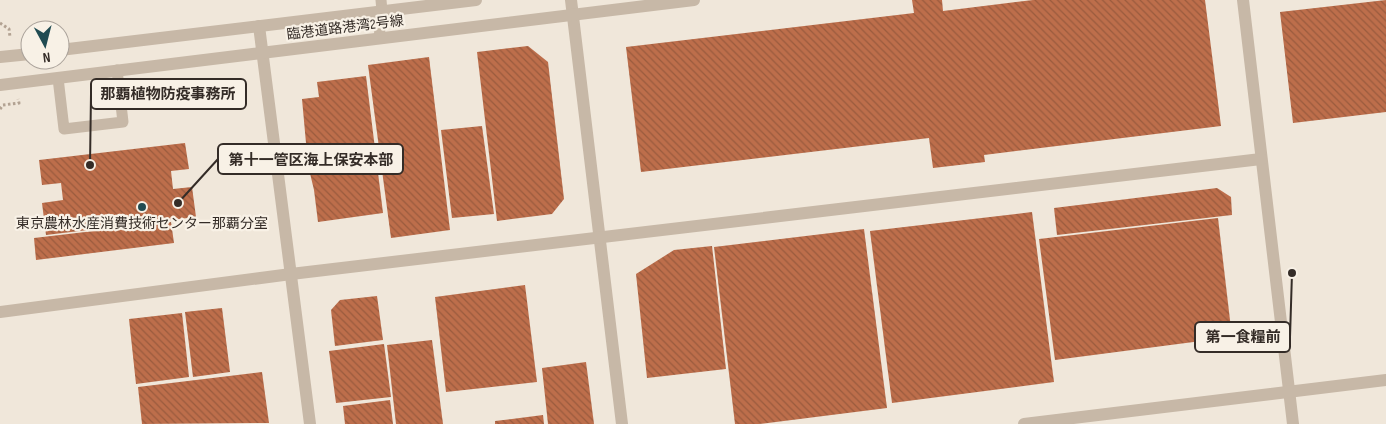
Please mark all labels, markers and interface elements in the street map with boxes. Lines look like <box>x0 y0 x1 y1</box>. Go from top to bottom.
street label: 臨港道路港湾2号線 <box>286 12 405 43</box>
north arrow <box>20 20 70 70</box>
text: N <box>42 49 51 66</box>
callout: 那覇植物防疫事務所 <box>91 79 246 109</box>
text: 那覇植物防疫事務所 <box>100 85 236 104</box>
callout: 第十一管区海上保安本部 <box>218 144 403 174</box>
text: 第十一管区海上保安本部 <box>228 151 394 170</box>
marker: 東京農林水産消費技術センター那覇分室 <box>136 201 148 213</box>
place label: 東京農林水産消費技術センター那覇分室 <box>16 215 268 232</box>
callout: 第一食糧前 <box>1195 322 1290 352</box>
text: 第一食糧前 <box>1205 328 1281 347</box>

